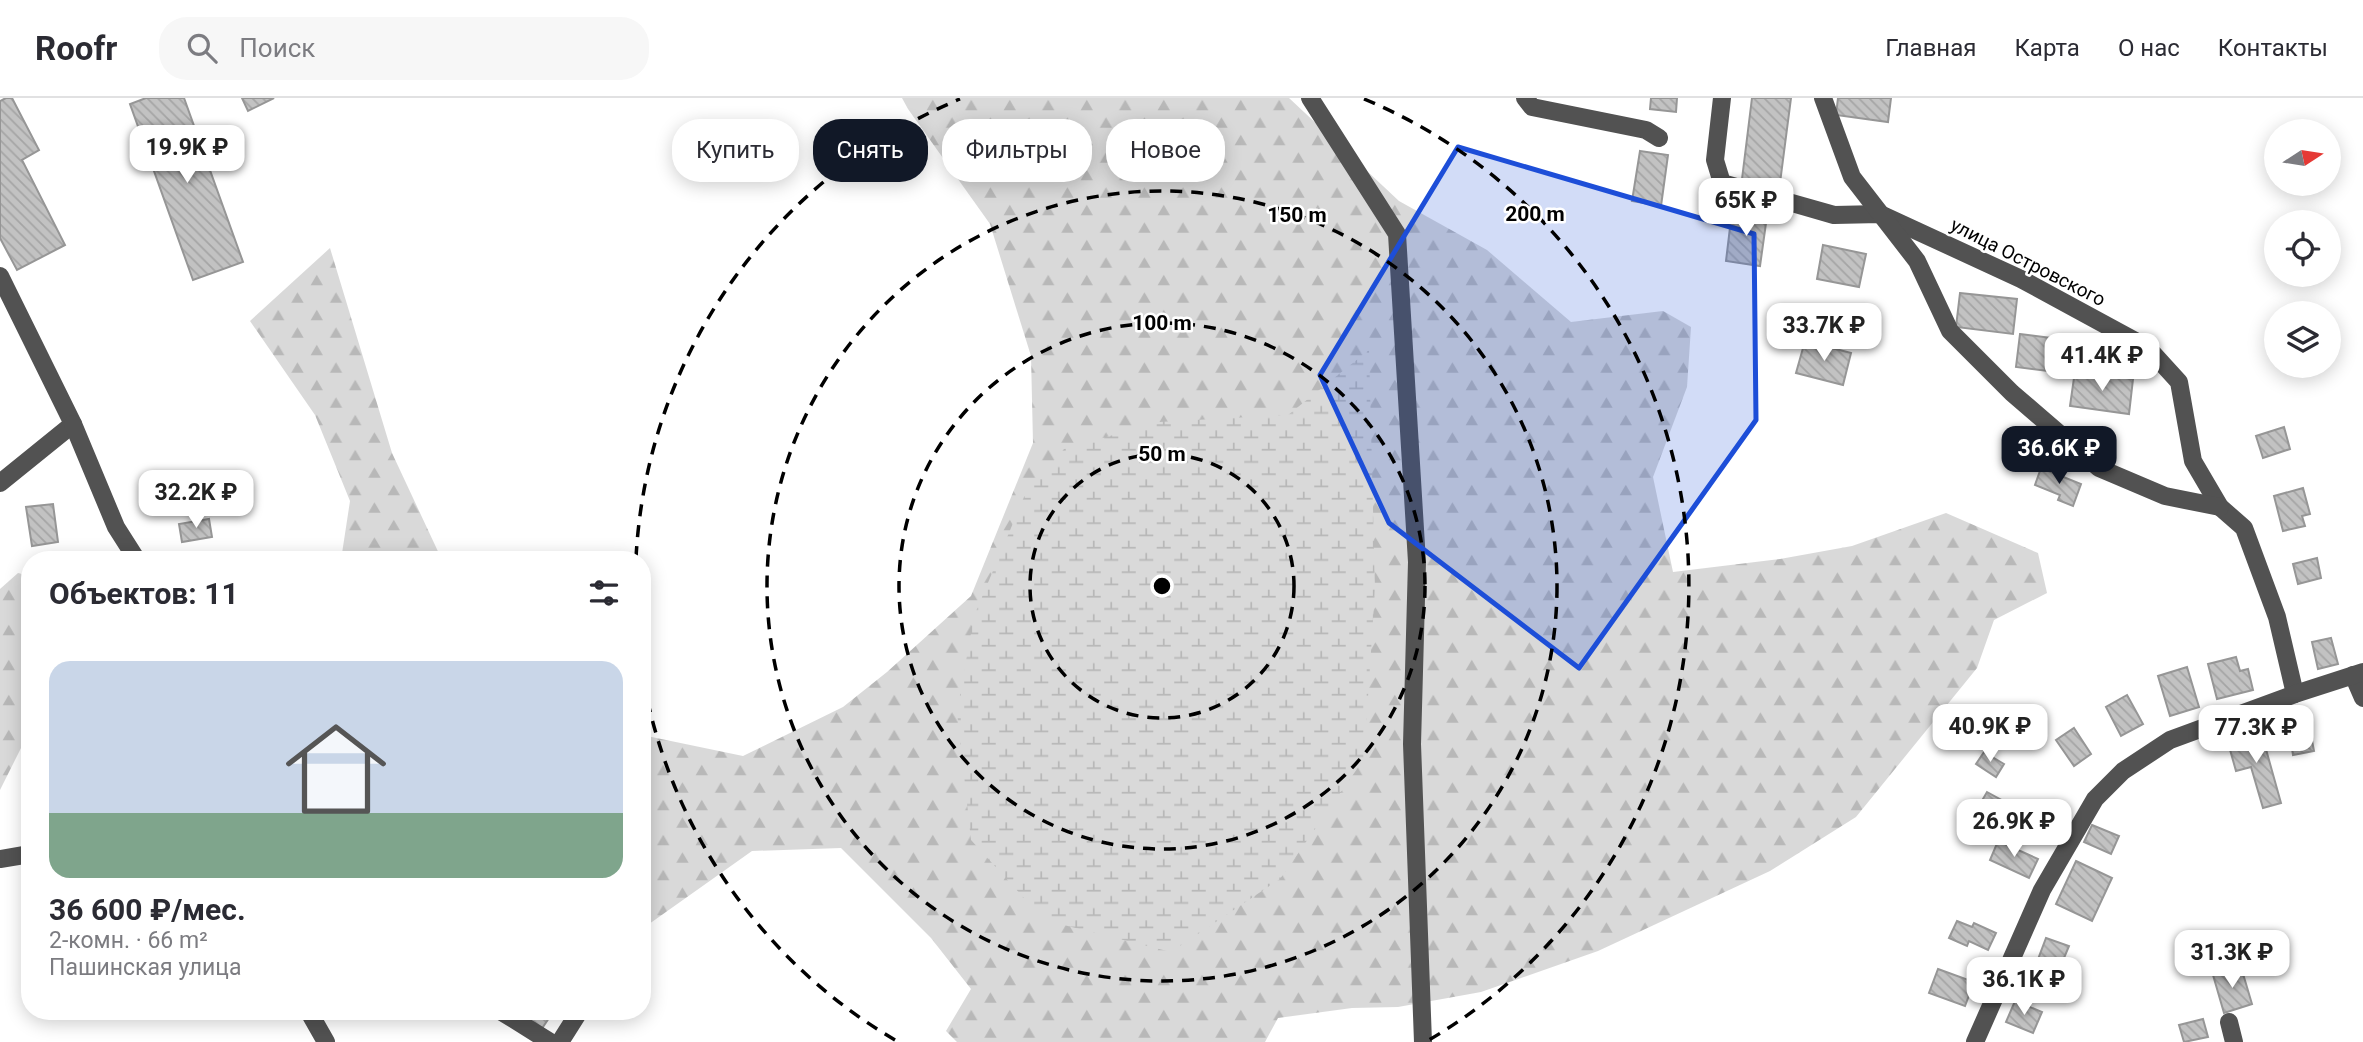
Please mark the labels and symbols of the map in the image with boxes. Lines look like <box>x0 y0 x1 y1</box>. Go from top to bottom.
north arrow <box>2264 119 2342 196</box>
pin: 19.9K ₽ <box>122 126 252 185</box>
pin: 65K ₽ <box>1697 178 1795 238</box>
text: 200 m <box>1505 202 1565 226</box>
text: 150 m <box>1267 203 1327 227</box>
street label: улица Островского <box>1947 213 2109 311</box>
pin: 33.7K ₽ <box>1759 303 1889 363</box>
text: 100 m <box>1132 311 1192 335</box>
pin: 41.4K ₽ <box>2037 334 2167 393</box>
pin: 36.6K ₽ <box>1994 426 2124 486</box>
text: 50 m <box>1138 442 1186 466</box>
pin: 32.2K ₽ <box>131 470 261 530</box>
centre of rings <box>1150 574 1174 598</box>
pin: 40.9K ₽ <box>1925 704 2055 764</box>
pin: 77.3K ₽ <box>2191 706 2321 765</box>
pin: 26.9K ₽ <box>1949 800 2079 859</box>
pin: 31.3K ₽ <box>2167 930 2297 990</box>
pin: 36.1K ₽ <box>1959 958 2089 1017</box>

